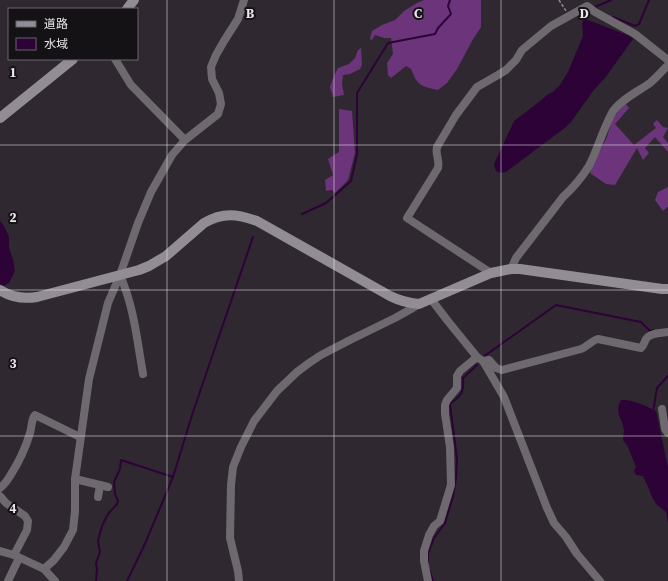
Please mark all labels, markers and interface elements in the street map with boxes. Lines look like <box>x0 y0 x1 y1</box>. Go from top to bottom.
text: B <box>246 5 255 22</box>
text: C <box>414 5 422 22</box>
text: D <box>579 5 589 22</box>
legend <box>8 8 138 60</box>
text: 道路 <box>44 16 68 32</box>
text: 水域 <box>44 36 68 52</box>
text: 1 <box>9 64 17 81</box>
text: 2 <box>9 209 17 226</box>
text: 3 <box>9 355 17 372</box>
text: 4 <box>9 500 17 517</box>

